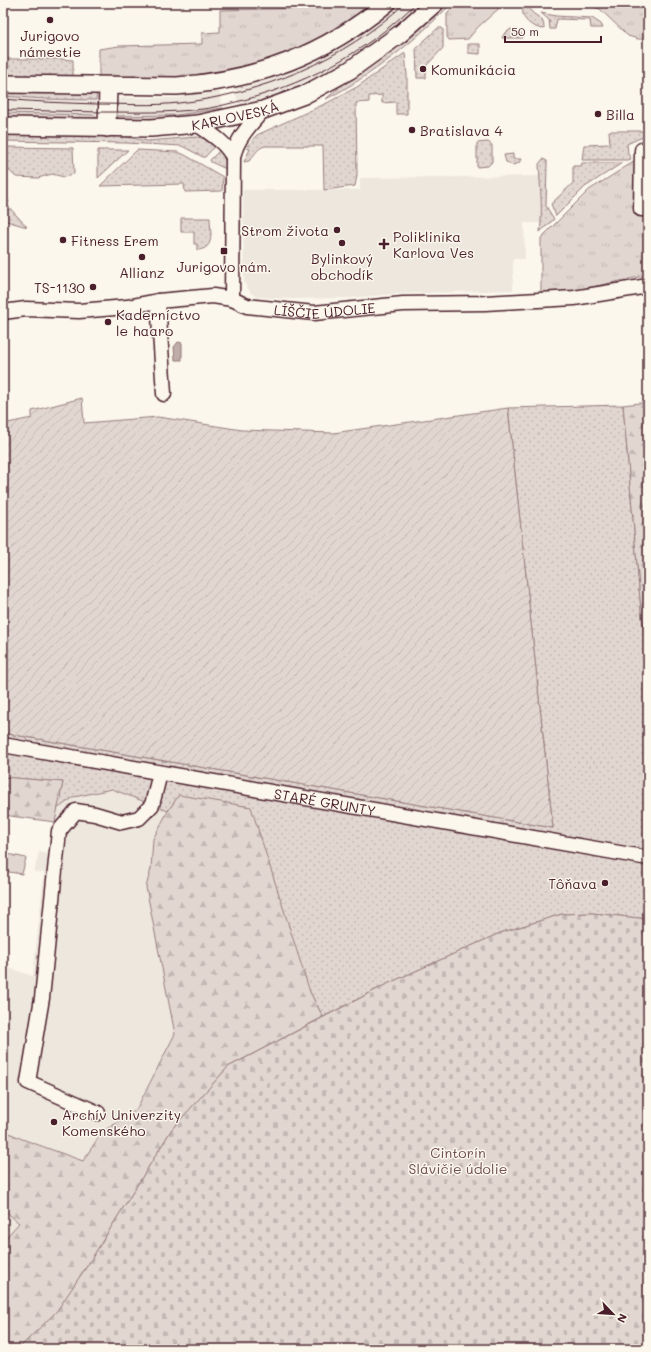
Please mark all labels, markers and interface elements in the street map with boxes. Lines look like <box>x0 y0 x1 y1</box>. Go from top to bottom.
marker: Jurigovo námestie <box>45 15 55 25</box>
scale bar <box>505 18 601 44</box>
text: 50 m <box>511 23 539 39</box>
place label: Jurigovo námestie <box>19 26 81 61</box>
place label: Komunikácia <box>431 60 516 79</box>
marker: Komunikácia <box>418 64 428 74</box>
street label: KARLOVESKÁ <box>191 96 281 134</box>
place label: Billa <box>606 105 635 124</box>
marker: Billa <box>593 109 603 119</box>
place label: Bratislava 4 <box>420 121 504 140</box>
marker: Bratislava 4 <box>407 125 417 135</box>
place label: Strom života <box>241 221 329 240</box>
marker: Strom života <box>332 225 342 235</box>
place label: Poliklinika Karlova Ves <box>393 227 474 262</box>
place label: Fitness Erem <box>71 231 159 250</box>
marker: Fitness Erem <box>58 235 68 245</box>
marker: Bylinkový obchodík <box>337 238 347 248</box>
marker: Poliklinika Karlova Ves <box>378 238 390 250</box>
marker: Jurigovo nám. <box>219 246 229 256</box>
place label: Bylinkový obchodík <box>311 249 373 284</box>
marker: Allianz <box>137 252 147 262</box>
place label: Jurigovo nám. <box>176 257 272 276</box>
place label: Allianz <box>119 263 165 282</box>
place label: TS-1130 <box>34 278 85 297</box>
marker: TS-1130 <box>88 282 98 292</box>
street label: LÍŠČIE ÚDOLIE <box>273 297 376 323</box>
place label: Kaderníctvo le haaro <box>116 305 200 340</box>
marker: Kaderníctvo le haaro <box>103 317 113 327</box>
street label: STARÉ GRUNTY <box>273 783 377 820</box>
place label: Tôňava <box>548 874 597 893</box>
marker: Tôňava <box>600 878 610 888</box>
place label: Archív Univerzity Komenského <box>62 1105 181 1140</box>
marker: Archív Univerzity Komenského <box>49 1117 59 1127</box>
park label: Cintorín Slávičie údolie <box>409 1143 507 1178</box>
north arrow <box>593 1294 633 1334</box>
text: N <box>614 1311 631 1325</box>

